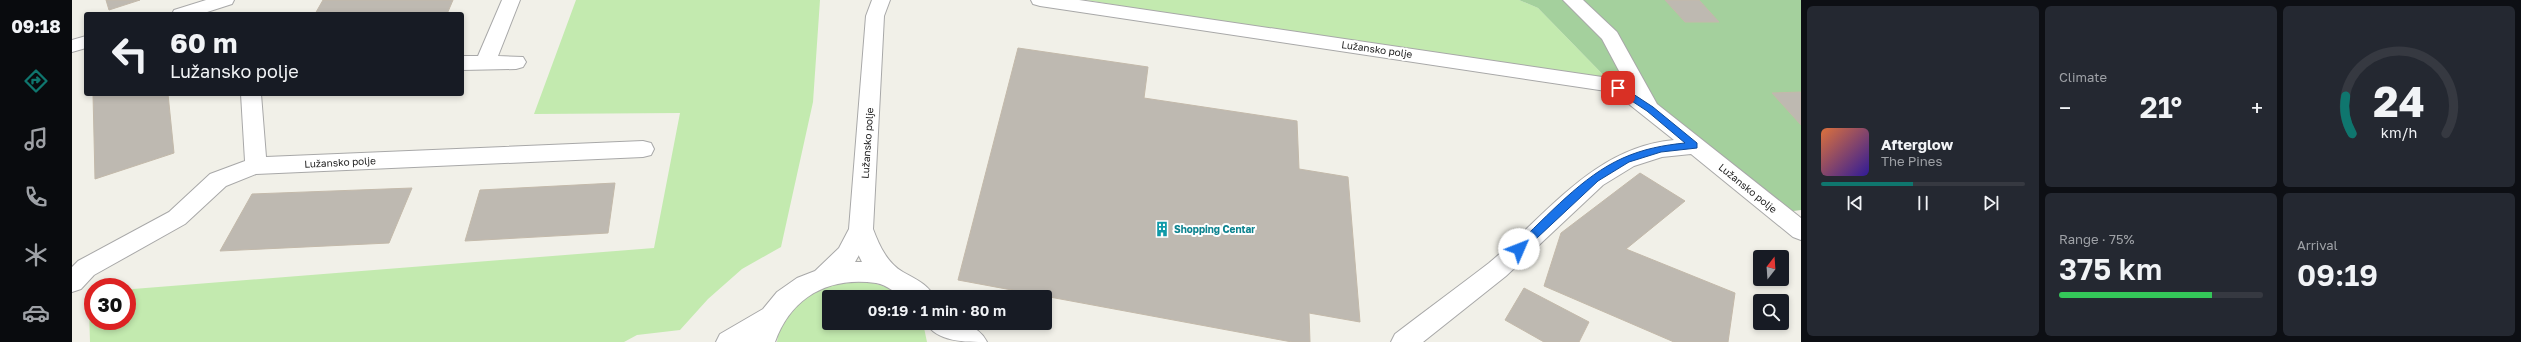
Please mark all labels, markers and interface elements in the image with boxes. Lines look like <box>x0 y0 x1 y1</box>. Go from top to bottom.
text: 09:18 <box>11 15 61 37</box>
text: 60 m <box>170 26 237 59</box>
icon: left <box>104 28 156 80</box>
street label: Lužansko polje <box>1341 38 1413 60</box>
text: Lužansko polje <box>170 60 299 82</box>
icon: directions <box>22 67 50 95</box>
text: Climate <box>2059 69 2107 85</box>
pin <box>1601 71 1635 105</box>
text: 24 <box>2373 76 2425 126</box>
icon: arrive <box>1607 77 1629 99</box>
text: 21° <box>2140 89 2182 125</box>
text: − <box>2059 94 2071 121</box>
text: + <box>2251 94 2263 121</box>
street label: Lužansko polje <box>859 107 875 179</box>
text: km/h <box>2381 124 2417 141</box>
icon: music <box>22 125 50 153</box>
text: Afterglow <box>1881 135 1953 153</box>
text: The Pines <box>1881 153 1942 169</box>
street label: Lužansko polje <box>304 154 376 170</box>
street label: Lužansko polje <box>1716 161 1780 215</box>
icon: phone <box>22 183 50 211</box>
icon: previous <box>1844 192 1866 214</box>
icon: pause <box>1912 192 1934 214</box>
icon: next <box>1980 192 2002 214</box>
building icon: Shopping Centar <box>1153 220 1171 238</box>
place label: Shopping Centar <box>1174 223 1255 235</box>
position arrow <box>1498 228 1540 270</box>
text: Range · 75% <box>2059 231 2134 247</box>
text: Arrival <box>2297 237 2338 253</box>
icon: climate <box>22 241 50 269</box>
north arrow <box>1753 250 1789 286</box>
map controls <box>1753 250 1789 330</box>
text: 375 km <box>2059 251 2162 287</box>
text: 09:19 <box>2297 257 2378 293</box>
speed limit sign: 30 <box>84 278 136 330</box>
button: search <box>1753 294 1789 330</box>
icon: car <box>22 299 50 327</box>
text: 09:19 · 1 min · 80 m <box>868 301 1006 319</box>

